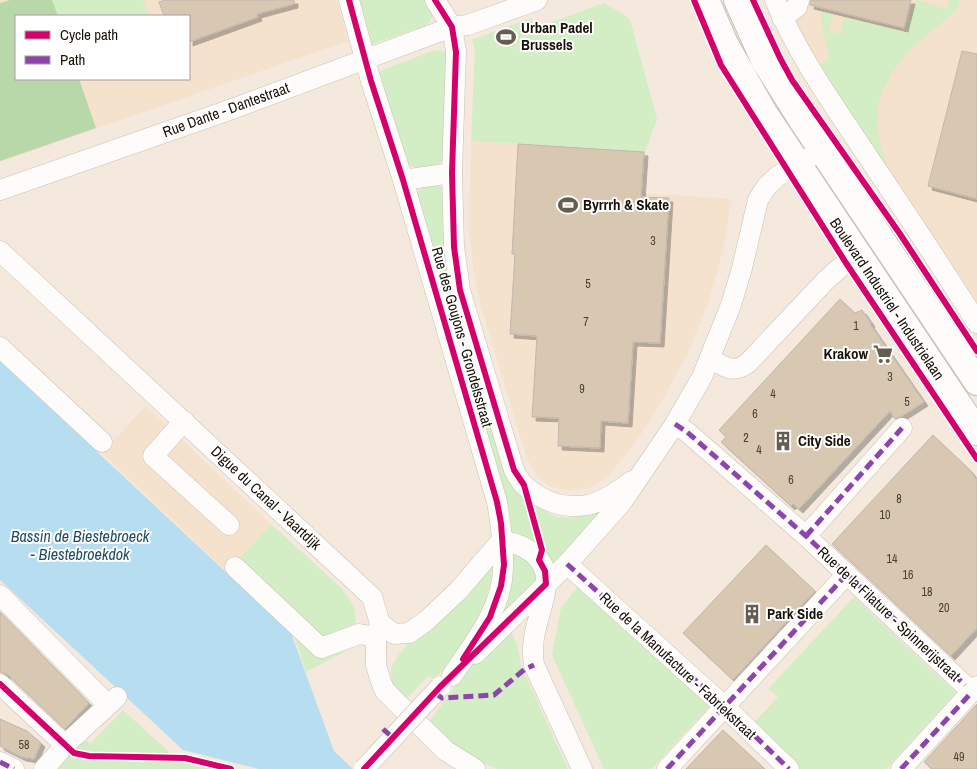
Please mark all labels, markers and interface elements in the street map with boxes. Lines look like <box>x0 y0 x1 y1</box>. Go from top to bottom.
legend <box>15 15 190 80</box>
place label: Urban Padel Brussels <box>521 17 593 55</box>
text: Cycle path <box>60 24 118 45</box>
sports icon: Urban Padel Brussels <box>495 26 517 48</box>
text: Path <box>60 49 85 70</box>
street label: Rue Dante - Dantestraat <box>160 77 293 142</box>
sports icon: Byrrrh & Skate <box>557 194 579 216</box>
place label: Byrrrh & Skate <box>583 194 669 215</box>
street label: Boulevard Industriel - Industrielaan <box>825 213 950 384</box>
house number: 3 <box>650 233 656 249</box>
street label: Rue des Goujons - Grondelsstraat <box>427 244 498 430</box>
house number: 5 <box>585 276 591 292</box>
house number: 7 <box>583 314 589 330</box>
house number: 1 <box>853 318 859 334</box>
place label: Krakow <box>824 343 868 364</box>
supermarket icon: Krakow <box>872 343 894 365</box>
house number: 3 <box>887 369 893 385</box>
house number: 9 <box>579 381 585 397</box>
house number: 4 <box>770 386 776 402</box>
house number: 5 <box>904 394 910 410</box>
house number: 6 <box>752 406 758 422</box>
house number: 2 <box>743 430 749 446</box>
building icon: City Side <box>772 430 794 452</box>
place label: City Side <box>798 430 851 451</box>
street label: Digue du Canal - Vaartdijk <box>207 441 327 555</box>
house number: 4 <box>756 442 762 458</box>
house number: 6 <box>788 472 794 488</box>
house number: 8 <box>896 491 902 507</box>
house number: 10 <box>880 507 890 523</box>
water label: Bassin de Biestebroeck - Biestebroekdok <box>11 525 150 565</box>
street label: Rue de la Filature - Spinnerijstraat <box>813 542 966 686</box>
house number: 14 <box>887 551 898 567</box>
house number: 16 <box>903 567 913 583</box>
house number: 18 <box>922 584 932 600</box>
street label: Rue de la Manufacture - Fabriekstraat <box>595 587 762 744</box>
house number: 20 <box>939 600 949 616</box>
building icon: Park Side <box>741 603 763 625</box>
place label: Park Side <box>767 603 823 624</box>
house number: 58 <box>19 737 29 753</box>
house number: 49 <box>954 749 964 765</box>

